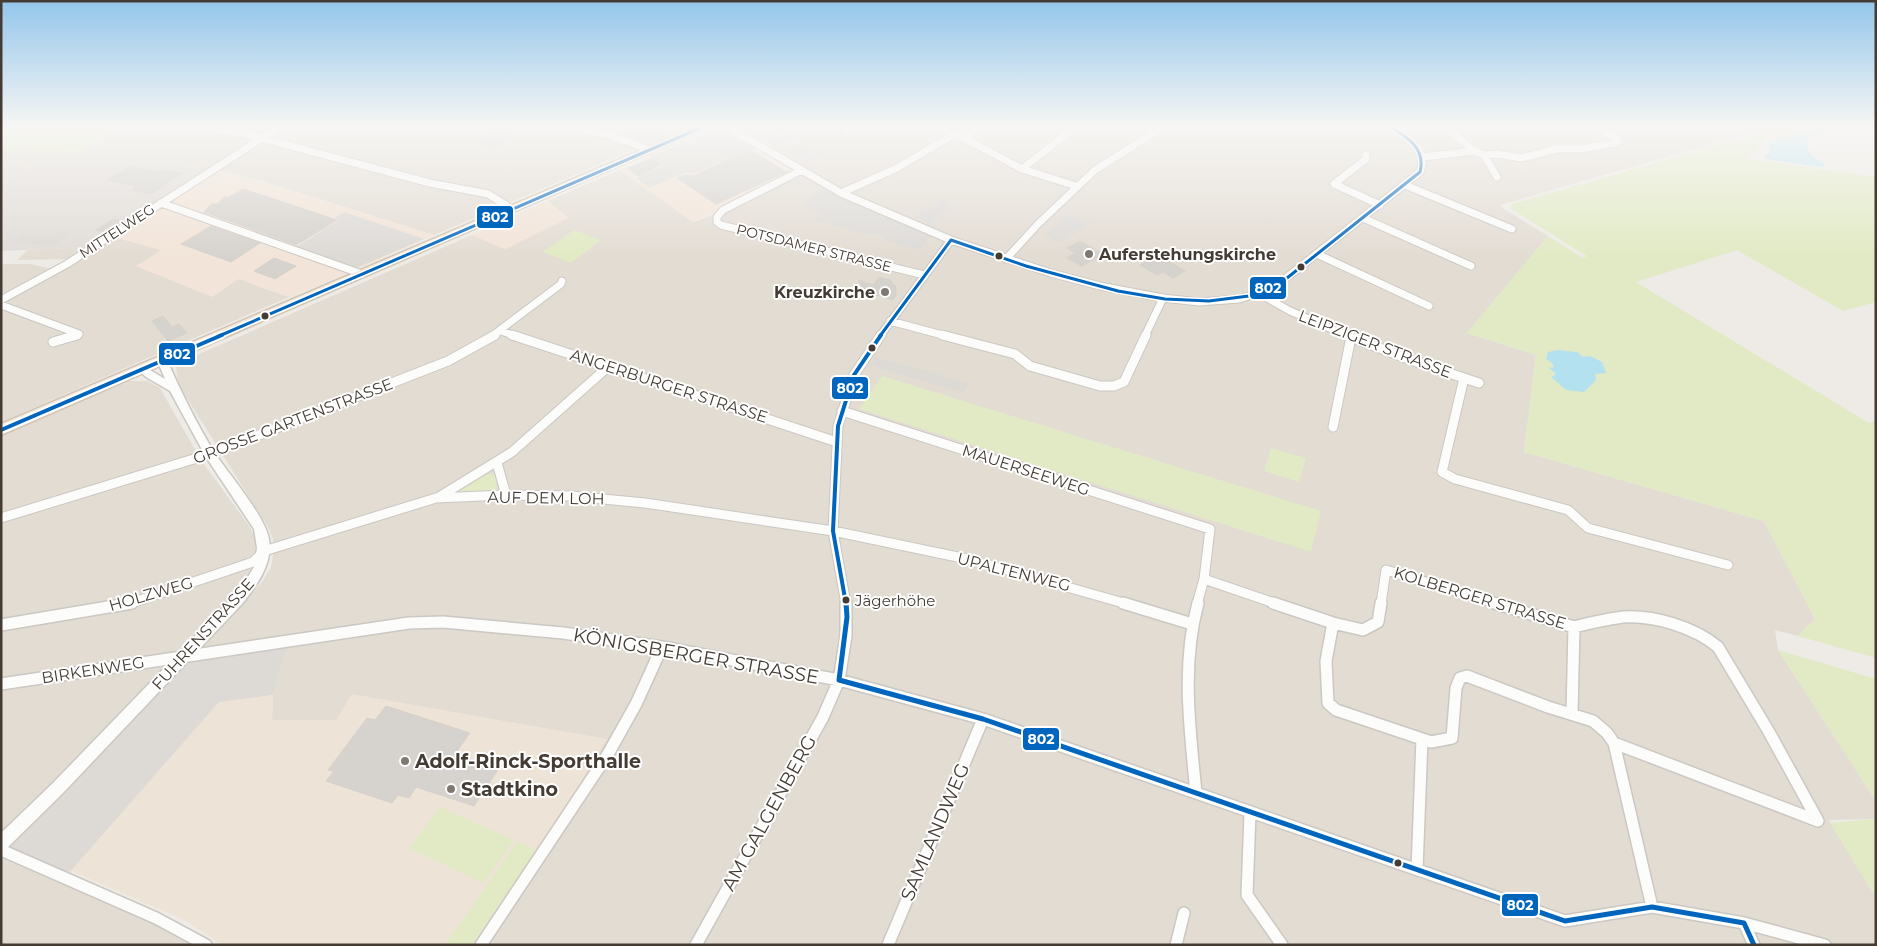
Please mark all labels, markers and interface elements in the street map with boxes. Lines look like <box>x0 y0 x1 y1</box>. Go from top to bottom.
street label: MITTELWEG <box>76 200 158 262</box>
line badge: 802 <box>476 205 514 229</box>
text: 802 <box>482 208 508 226</box>
street label: POTSDAMER STRASSE <box>734 220 894 276</box>
place label: Auferstehungskirche <box>1098 245 1276 264</box>
marker: Auferstehungskirche <box>1083 248 1095 260</box>
unlabelled marker <box>994 251 1004 261</box>
unlabelled marker <box>1296 262 1306 272</box>
line badge: 802 <box>1249 276 1287 300</box>
text: 802 <box>1255 279 1281 297</box>
place label: Kreuzkirche <box>774 283 875 302</box>
marker: Kreuzkirche <box>879 286 891 298</box>
street label: LEIPZIGER STRASSE <box>1296 306 1454 382</box>
unlabelled marker <box>260 311 270 321</box>
line badge: 802 <box>158 342 196 366</box>
unlabelled marker <box>867 343 877 353</box>
text: 802 <box>164 345 190 363</box>
street label: ANGERBURGER STRASSE <box>568 345 770 427</box>
street label: GROSSE GARTENSTRASSE <box>190 374 396 468</box>
line badge: 802 <box>831 376 869 400</box>
text: 802 <box>837 379 863 397</box>
street label: MAUERSEEWEG <box>960 440 1092 500</box>
street label: AUF DEM LOH <box>487 487 605 509</box>
street label: UPALTENWEG <box>955 549 1073 595</box>
street label: KOLBERGER STRASSE <box>1392 563 1568 633</box>
street label: HOLZWEG <box>107 573 195 615</box>
street label: FUHRENSTRASSE <box>148 574 258 694</box>
place label: Jägerhöhe <box>854 591 935 610</box>
marker: Jägerhöhe <box>841 595 851 605</box>
street label: KÖNIGSBERGER STRASSE <box>571 623 821 689</box>
street label: BIRKENWEG <box>40 652 146 688</box>
line badge: 802 <box>1022 727 1060 751</box>
text: 802 <box>1028 730 1054 748</box>
street label: AM GALGENBERG <box>717 731 821 895</box>
place label: Adolf-Rinck-Sporthalle <box>414 750 641 773</box>
marker: Adolf-Rinck-Sporthalle <box>399 755 411 767</box>
street label: SAMLANDWEG <box>896 760 974 904</box>
place label: Stadtkino <box>461 778 558 801</box>
marker: Stadtkino <box>445 783 457 795</box>
unlabelled marker <box>1393 858 1403 868</box>
line badge: 802 <box>1501 893 1539 917</box>
text: 802 <box>1507 896 1533 914</box>

